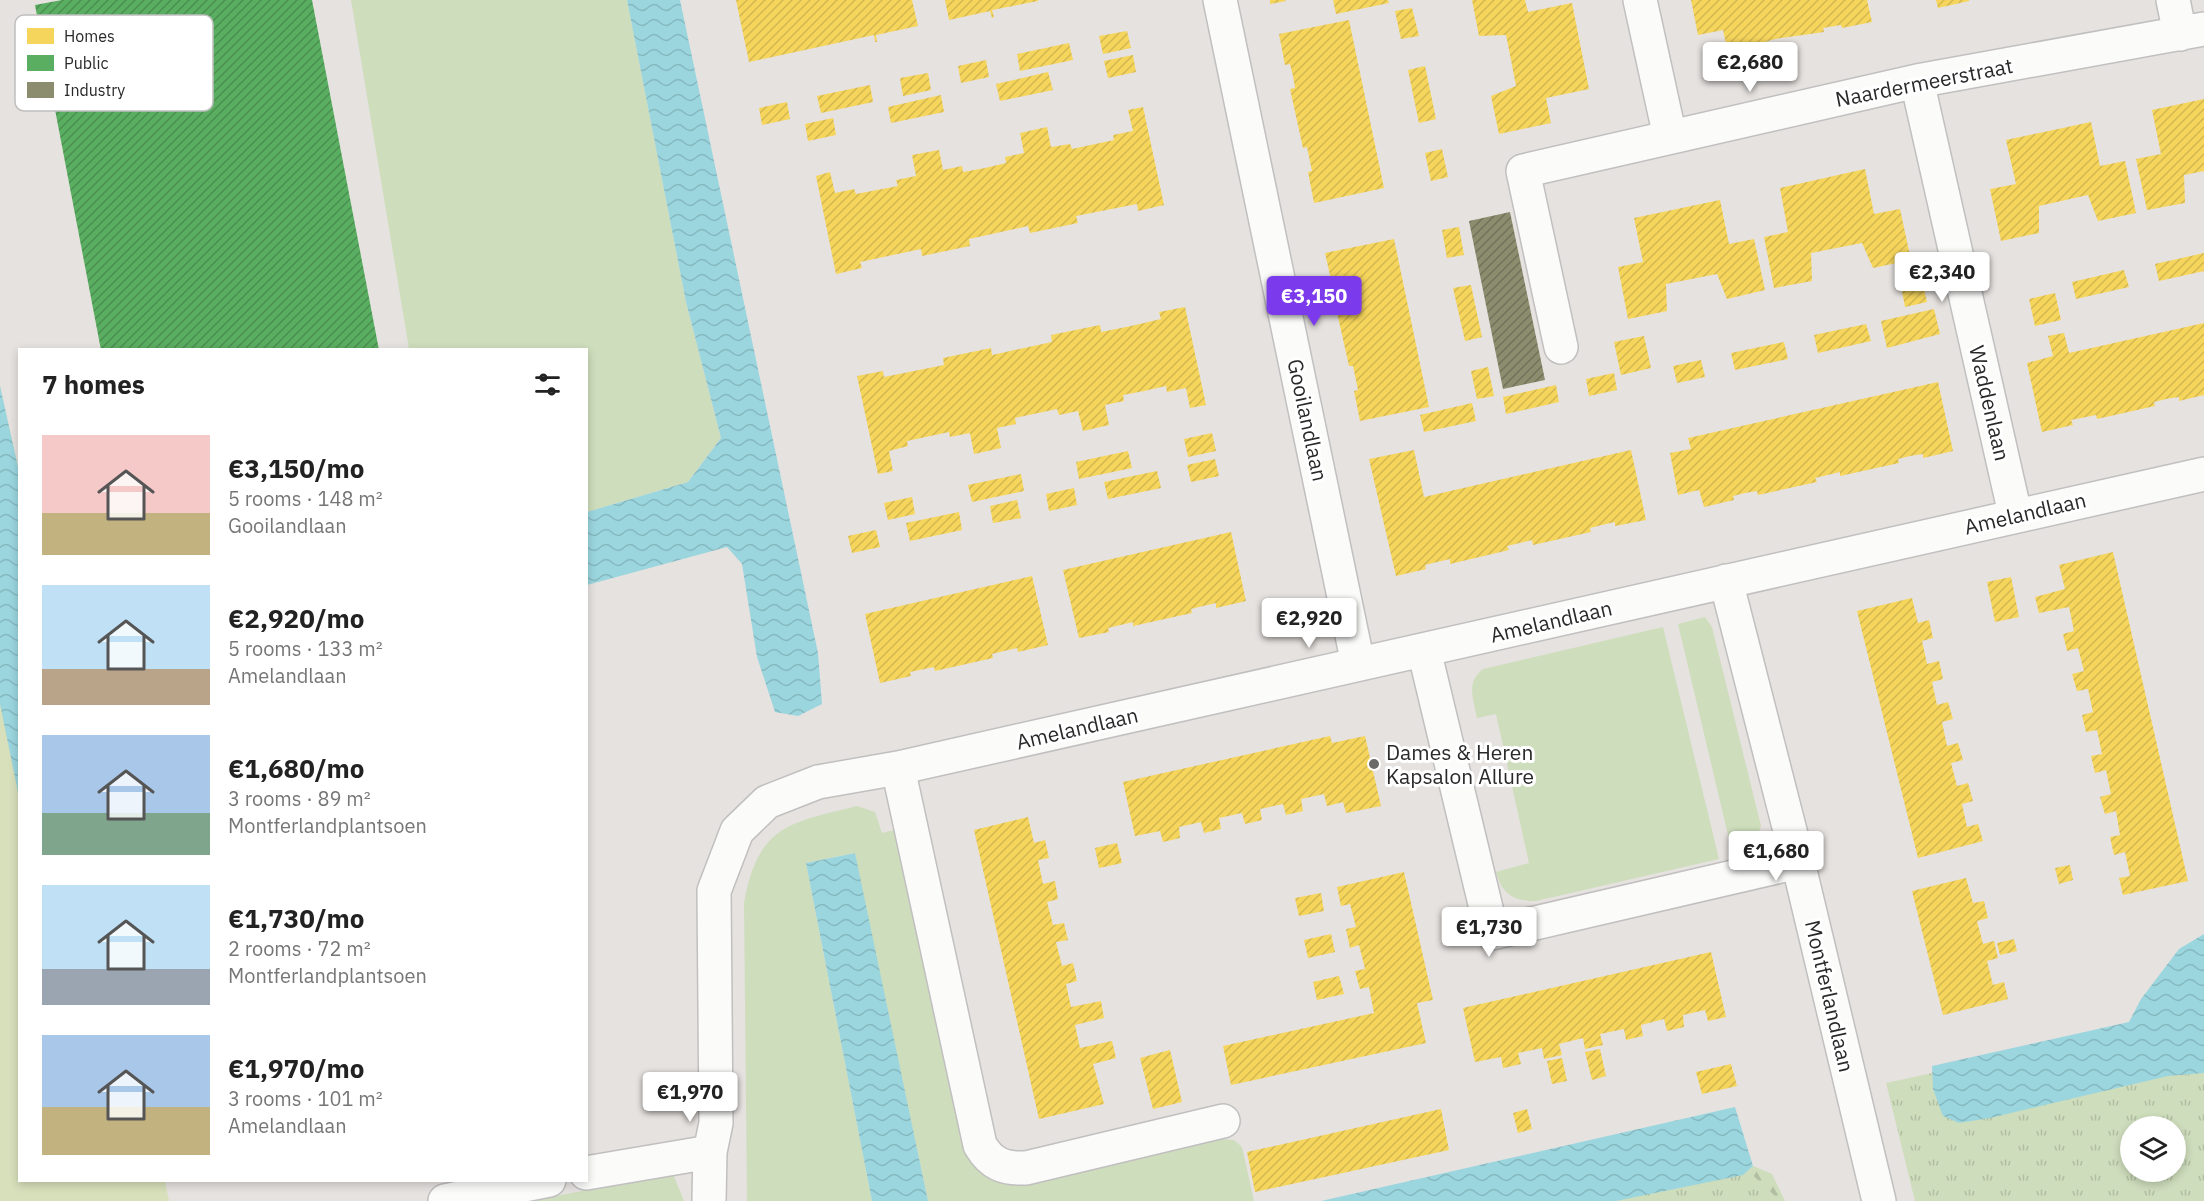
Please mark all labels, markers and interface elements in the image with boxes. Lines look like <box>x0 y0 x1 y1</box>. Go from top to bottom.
legend <box>15 15 213 111</box>
text: Homes <box>64 26 115 46</box>
pin: €2,680 <box>1701 42 1799 93</box>
text: €2,680 <box>1717 48 1783 75</box>
street label: Naardermeerstraat <box>1833 51 2015 113</box>
text: Public <box>64 53 108 73</box>
text: Industry <box>64 80 125 100</box>
pin: €2,340 <box>1893 252 1991 303</box>
text: €2,340 <box>1909 258 1975 285</box>
pin: €3,150 <box>1265 276 1363 327</box>
text: €3,150 <box>1281 282 1347 309</box>
street label: Waddenlaan <box>1963 343 2017 463</box>
street label: Gooilandlaan <box>1281 356 1335 484</box>
text: 7 homes <box>42 367 145 401</box>
icon: filters <box>531 368 564 401</box>
text: €3,150/mo <box>228 451 364 485</box>
icon: home <box>90 459 162 531</box>
text: 5 rooms · 148 m² <box>228 485 383 512</box>
street label: Amelandlaan <box>1961 485 2089 541</box>
text: Gooilandlaan <box>228 512 347 539</box>
street label: Amelandlaan <box>1487 593 1615 649</box>
pin: €2,920 <box>1260 598 1358 649</box>
text: €2,920/mo <box>228 601 364 635</box>
text: €2,920 <box>1276 604 1342 631</box>
icon: home <box>90 609 162 681</box>
text: 5 rooms · 133 m² <box>228 635 383 662</box>
text: Amelandlaan <box>228 662 347 689</box>
street label: Amelandlaan <box>1013 700 1141 756</box>
place label: Dames & Heren Kapsalon Allure <box>1386 738 1534 790</box>
text: €1,680/mo <box>228 751 364 785</box>
marker: Dames & Heren Kapsalon Allure <box>1367 757 1381 771</box>
icon: home <box>90 759 162 831</box>
text: 3 rooms · 89 m² <box>228 785 371 812</box>
text: Montferlandplantsoen <box>228 812 427 839</box>
pin: €1,680 <box>1727 831 1825 882</box>
text: €1,680 <box>1743 837 1809 864</box>
text: €1,730/mo <box>228 901 364 935</box>
pin: €1,730 <box>1440 907 1538 958</box>
icon: home <box>90 909 162 981</box>
text: €1,730 <box>1456 913 1522 940</box>
street label: Montferlandlaan <box>1799 917 1861 1075</box>
text: 2 rooms · 72 m² <box>228 935 371 962</box>
text: Montferlandplantsoen <box>228 962 427 989</box>
text: €1,970/mo <box>228 1051 364 1085</box>
icon: home <box>90 1059 162 1131</box>
pin: €1,970 <box>641 1072 739 1123</box>
text: €1,970 <box>657 1078 723 1105</box>
text: 3 rooms · 101 m² <box>228 1085 383 1112</box>
text: Amelandlaan <box>228 1112 347 1139</box>
map controls <box>2120 1116 2186 1182</box>
button: layers <box>2120 1116 2186 1182</box>

